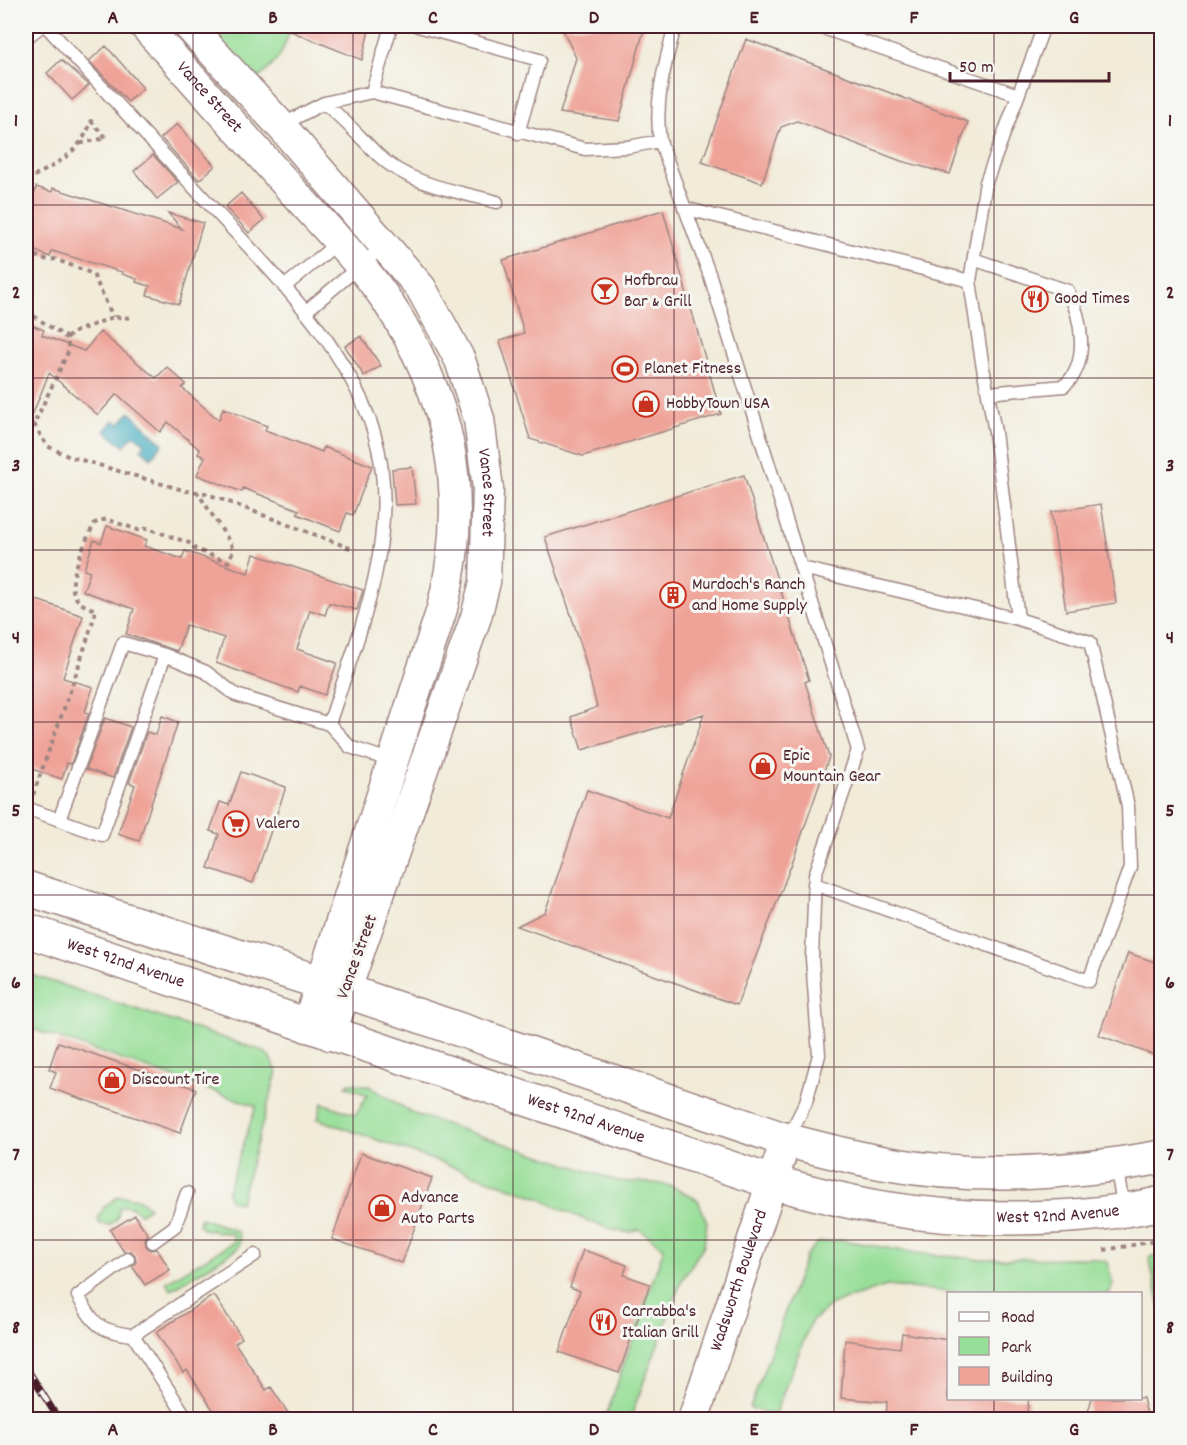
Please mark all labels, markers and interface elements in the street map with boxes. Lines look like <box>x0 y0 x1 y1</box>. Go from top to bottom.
text: A <box>108 5 119 33</box>
text: B <box>268 5 278 33</box>
text: C <box>428 5 438 33</box>
text: D <box>589 5 600 33</box>
text: E <box>749 5 759 33</box>
text: F <box>910 5 920 33</box>
text: G <box>1069 5 1079 33</box>
scale bar <box>950 45 1109 83</box>
street label: Vance Street <box>170 56 248 139</box>
text: 50 m <box>959 56 994 81</box>
text: 1 <box>14 108 18 136</box>
text: 1 <box>1168 108 1172 136</box>
place label: Hofbrau Bar & Grill <box>624 269 692 315</box>
bar icon: Hofbrau Bar & Grill <box>590 276 620 306</box>
text: 2 <box>12 280 20 308</box>
text: 2 <box>1166 280 1174 308</box>
restaurant icon: Good Times <box>1020 284 1050 314</box>
place label: Good Times <box>1054 287 1130 312</box>
sports icon: Planet Fitness <box>610 354 640 384</box>
place label: Planet Fitness <box>644 357 741 382</box>
shop icon: HobbyTown USA <box>631 389 661 419</box>
place label: HobbyTown USA <box>666 392 770 417</box>
street label: Vance Street <box>470 447 500 538</box>
text: 3 <box>12 453 20 481</box>
text: 3 <box>1166 453 1174 481</box>
place label: Murdoch's Ranch and Home Supply <box>692 573 808 619</box>
building icon: Murdoch's Ranch and Home Supply <box>658 580 688 610</box>
text: 4 <box>12 625 20 653</box>
text: 4 <box>1166 625 1174 653</box>
place label: Epic Mountain Gear <box>783 744 881 790</box>
shop icon: Epic Mountain Gear <box>748 751 778 781</box>
text: 5 <box>11 798 21 826</box>
text: 5 <box>1165 798 1175 826</box>
supermarket icon: Valero <box>221 809 251 839</box>
place label: Valero <box>256 812 300 837</box>
street label: Vance Street <box>331 911 385 1003</box>
street label: West 92nd Avenue <box>63 932 188 995</box>
text: 6 <box>11 970 21 998</box>
text: 6 <box>1165 970 1175 998</box>
shop icon: Discount Tire <box>97 1065 127 1095</box>
place label: Discount Tire <box>132 1068 219 1093</box>
street label: West 92nd Avenue <box>524 1088 648 1151</box>
text: 7 <box>12 1142 20 1170</box>
text: 7 <box>1166 1142 1174 1170</box>
place label: Advance Auto Parts <box>401 1186 475 1232</box>
shop icon: Advance Auto Parts <box>367 1193 397 1223</box>
street label: West 92nd Avenue <box>996 1198 1121 1230</box>
street label: Wadsworth Boulevard <box>704 1206 774 1355</box>
legend <box>947 1292 1142 1400</box>
place label: Carrabba's Italian Grill <box>622 1300 699 1346</box>
text: Road <box>1001 1306 1035 1331</box>
restaurant icon: Carrabba's Italian Grill <box>588 1307 618 1337</box>
text: 8 <box>12 1315 20 1343</box>
text: 8 <box>1166 1315 1174 1343</box>
text: Park <box>1001 1336 1032 1361</box>
text: Building <box>1001 1366 1053 1391</box>
text: A <box>108 1417 119 1445</box>
text: B <box>268 1417 278 1445</box>
text: C <box>428 1417 438 1445</box>
text: D <box>589 1417 600 1445</box>
text: E <box>749 1417 759 1445</box>
text: F <box>910 1417 920 1445</box>
text: G <box>1069 1417 1079 1445</box>

